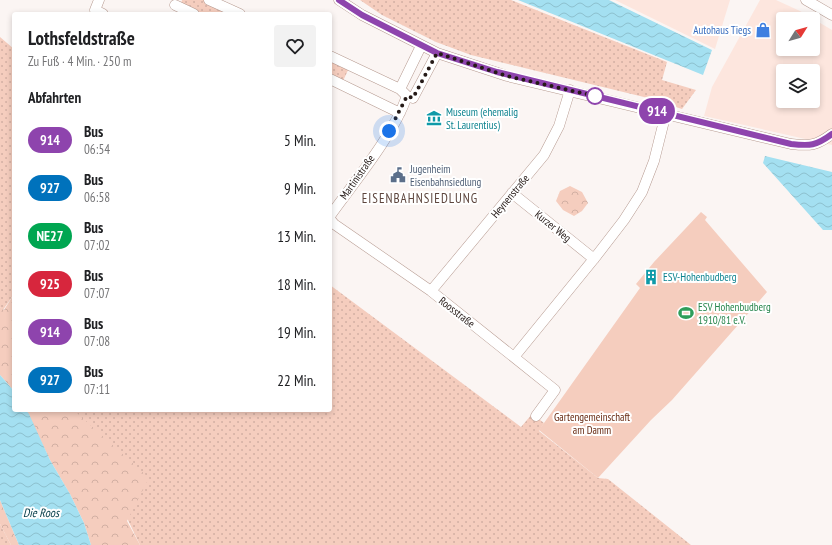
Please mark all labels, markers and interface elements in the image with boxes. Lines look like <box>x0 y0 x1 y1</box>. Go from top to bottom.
north arrow <box>776 12 820 56</box>
map controls <box>776 12 820 108</box>
shop icon: Autohaus Tiegs <box>754 21 772 39</box>
place label: Autohaus Tiegs <box>693 23 751 37</box>
button: heart <box>274 25 316 67</box>
text: Lothsfeldstraße <box>28 26 135 50</box>
text: Zu Fuß · 4 Min. · 250 m <box>28 53 131 70</box>
button: layers <box>776 64 820 108</box>
unlabelled marker <box>586 87 604 105</box>
text: Abfahrten <box>28 88 81 107</box>
line badge: 914 <box>634 98 680 124</box>
text: 914 <box>647 102 667 120</box>
place label: Museum (ehemalig St. Laurentius) <box>446 105 518 132</box>
museum icon: Museum (ehemalig St. Laurentius) <box>425 109 443 127</box>
your location <box>379 121 399 141</box>
text: Bus <box>84 122 103 141</box>
text: 914 <box>40 131 60 149</box>
text: 5 Min. <box>284 131 316 150</box>
text: 06:54 <box>84 141 110 158</box>
street label: Martinistraße <box>337 152 378 202</box>
place label: Jugenheim Eisenbahnsiedlung <box>409 162 482 189</box>
public building icon: Jugenheim Eisenbahnsiedlung <box>389 166 407 184</box>
text: Bus <box>84 170 103 189</box>
street label: Heynenstraße <box>488 171 533 221</box>
text: 927 <box>40 179 60 197</box>
text: 9 Min. <box>284 179 316 198</box>
text: 06:58 <box>84 189 110 206</box>
district label: EISENBAHNSIEDLUNG <box>362 190 478 207</box>
street label: Kurzer Weg <box>532 207 574 245</box>
text: Bus <box>84 218 103 237</box>
text: NE27 <box>37 227 63 245</box>
text: 13 Min. <box>277 227 316 246</box>
text: 07:02 <box>84 237 110 254</box>
text: Bus <box>84 266 103 285</box>
building icon: ESV-Hohenbudberg <box>642 268 660 286</box>
place label: ESV-Hohenbudberg <box>663 270 737 284</box>
text: 925 <box>40 275 60 293</box>
text: 18 Min. <box>277 275 316 294</box>
text: 07:07 <box>84 285 110 302</box>
street label: Roosstraße <box>436 294 478 331</box>
place label: ESV Hohenbudberg 1910/81 e.V. <box>698 300 771 327</box>
sports icon: ESV Hohenbudberg 1910/81 e.V. <box>677 304 695 322</box>
text: Bus <box>84 314 103 333</box>
text: 914 <box>40 323 60 341</box>
text: 19 Min. <box>277 323 316 342</box>
text: 07:08 <box>84 333 110 350</box>
text: Bus <box>84 362 103 381</box>
text: 927 <box>40 371 60 389</box>
text: 22 Min. <box>277 371 316 390</box>
text: 07:11 <box>84 381 110 398</box>
park label: Gartengemeinschaft am Damm <box>554 410 630 437</box>
water label: Die Roos <box>23 505 61 520</box>

